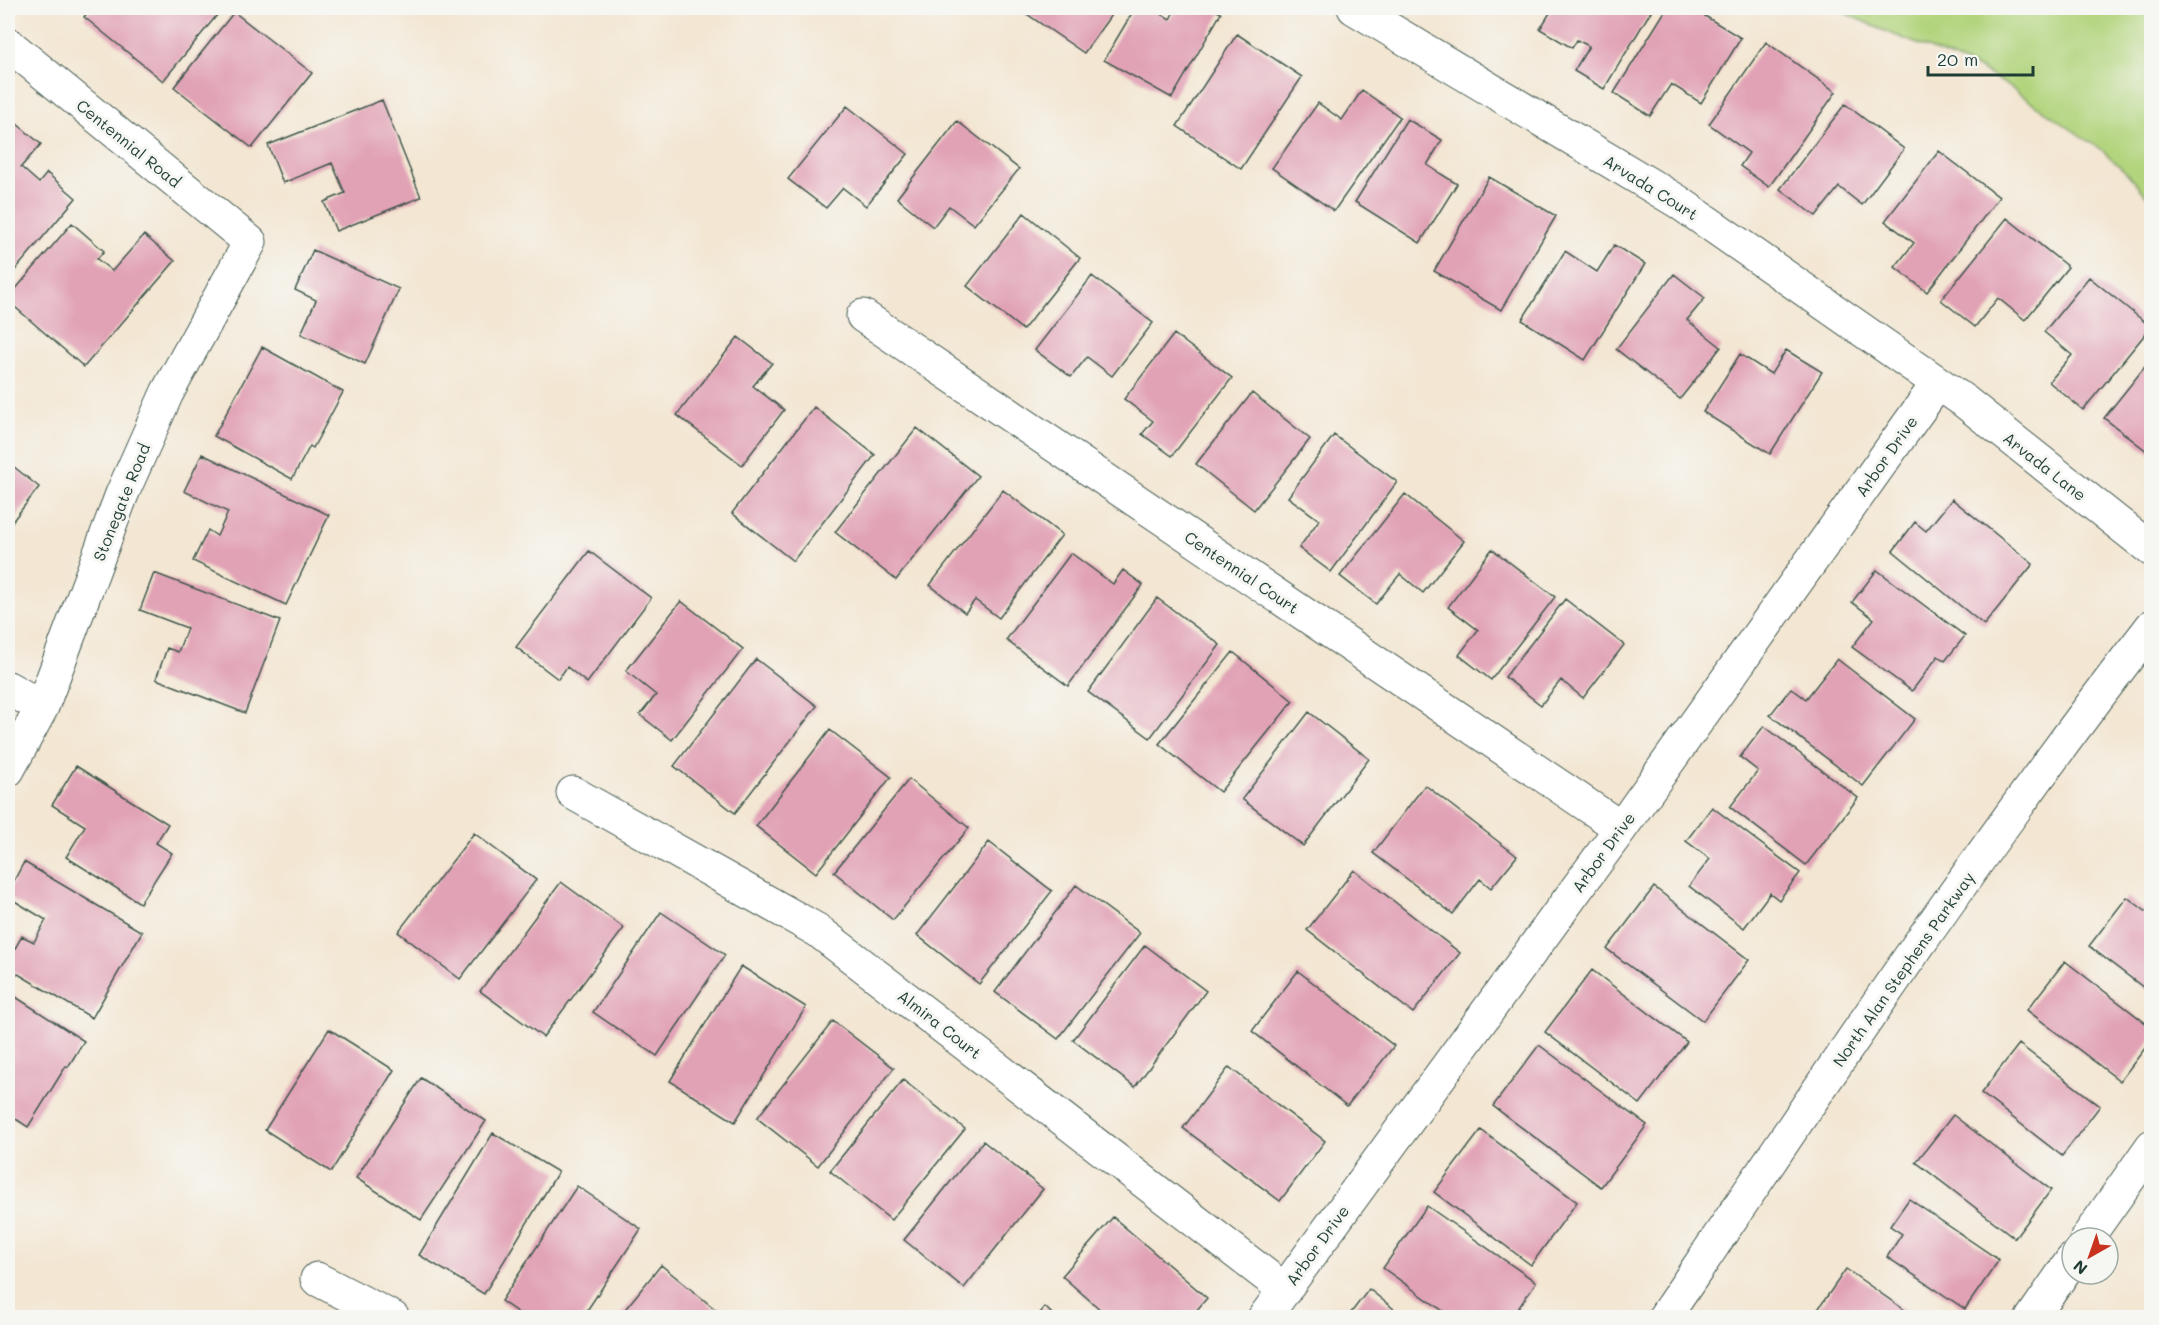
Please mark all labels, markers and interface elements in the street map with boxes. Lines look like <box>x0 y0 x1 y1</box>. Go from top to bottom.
scale bar <box>1928 39 2033 77</box>
text: 20 m <box>1937 47 1978 71</box>
street label: Centennial Road <box>72 94 186 192</box>
street label: Arvada Court <box>1600 150 1702 224</box>
street label: Arbor Drive <box>1850 411 1922 501</box>
street label: Arvada Lane <box>1999 427 2091 505</box>
street label: Stonegate Road <box>88 440 154 564</box>
street label: Centennial Court <box>1181 526 1303 618</box>
street label: Arbor Drive <box>1567 808 1639 896</box>
street label: North Alan Stephens Parkway <box>1828 868 1978 1070</box>
street label: Almira Court <box>894 985 986 1063</box>
street label: Arbor Drive <box>1281 1201 1353 1289</box>
north arrow <box>2060 1226 2120 1286</box>
text: N <box>2069 1256 2091 1280</box>

